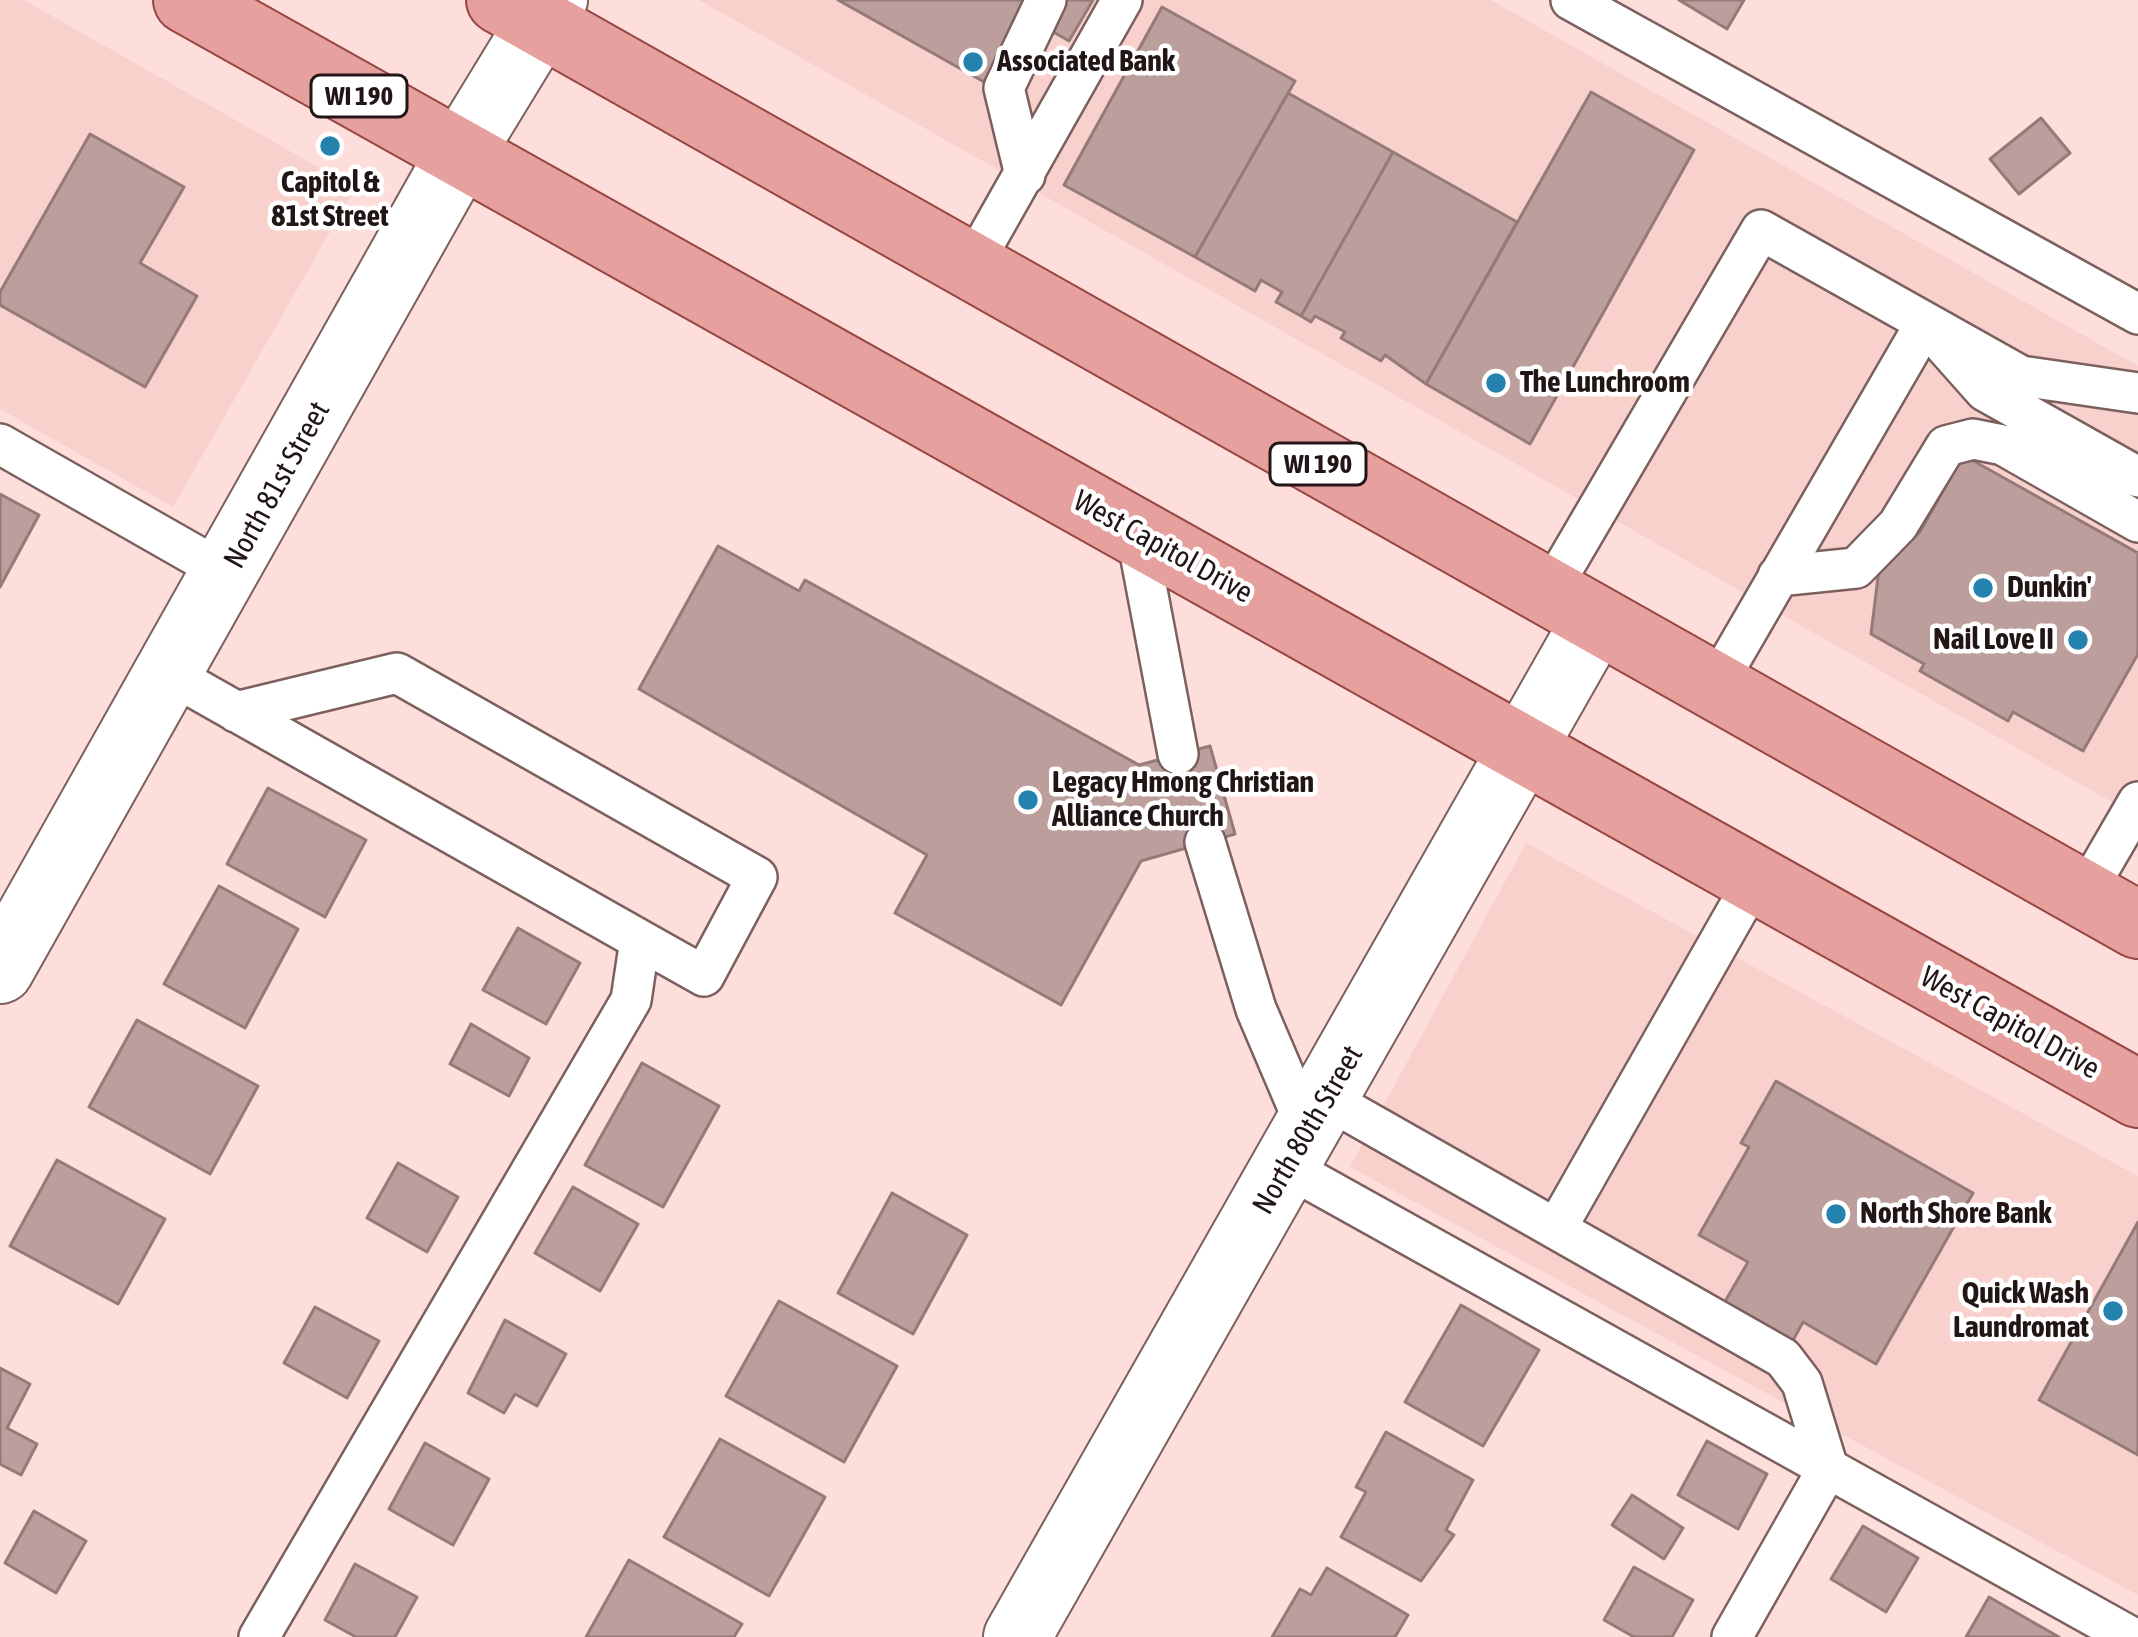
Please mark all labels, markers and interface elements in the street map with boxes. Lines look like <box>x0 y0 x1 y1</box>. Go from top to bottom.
place label: Associated Bank <box>997 44 1175 80</box>
marker: Associated Bank <box>960 49 986 75</box>
road number: WI 190 <box>311 75 407 117</box>
marker: Capitol & 81st Street <box>317 133 343 159</box>
place label: Capitol & 81st Street <box>271 165 389 236</box>
place label: The Lunchroom <box>1520 365 1690 401</box>
marker: The Lunchroom <box>1483 370 1509 396</box>
street label: North 81st Street <box>216 395 338 575</box>
road number: WI 190 <box>1270 443 1366 485</box>
street label: West Capitol Drive <box>1067 483 1259 611</box>
place label: Dunkin' <box>2007 570 2092 606</box>
marker: Dunkin' <box>1970 575 1996 601</box>
place label: Nail Love II <box>1933 622 2054 658</box>
marker: Nail Love II <box>2065 627 2091 653</box>
place label: Legacy Hmong Christian Alliance Church <box>1052 765 1314 836</box>
marker: Legacy Hmong Christian Alliance Church <box>1015 787 1041 813</box>
street label: West Capitol Drive <box>1914 959 2106 1087</box>
street label: North 80th Street <box>1245 1039 1371 1221</box>
place label: North Shore Bank <box>1860 1196 2051 1232</box>
marker: North Shore Bank <box>1823 1201 1849 1227</box>
place label: Quick Wash Laundromat <box>1953 1276 2089 1346</box>
marker: Quick Wash Laundromat <box>2100 1298 2126 1324</box>

